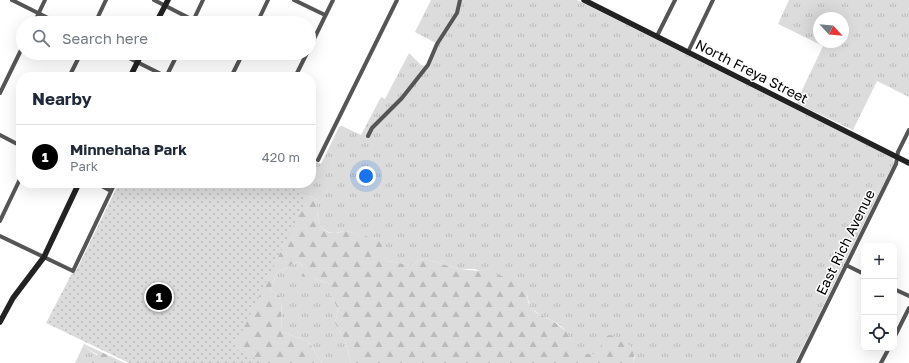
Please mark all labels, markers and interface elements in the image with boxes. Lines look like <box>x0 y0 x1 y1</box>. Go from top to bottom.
north arrow <box>813 12 849 48</box>
search box <box>16 16 316 60</box>
icon: search <box>30 27 52 49</box>
text: Search here <box>62 29 148 47</box>
street label: North Freya Street <box>693 35 811 107</box>
text: Nearby <box>32 88 92 109</box>
text: Minnehaha Park <box>70 140 187 158</box>
text: 1 <box>42 149 48 165</box>
text: 420 m <box>262 149 300 165</box>
text: Park <box>70 158 98 174</box>
your location <box>356 166 376 186</box>
street label: East Rich Avenue <box>812 186 878 298</box>
map controls <box>861 243 897 351</box>
button: + <box>861 243 897 279</box>
button: − <box>861 279 897 315</box>
pin: 1 <box>146 282 172 312</box>
button: locate <box>861 315 897 351</box>

